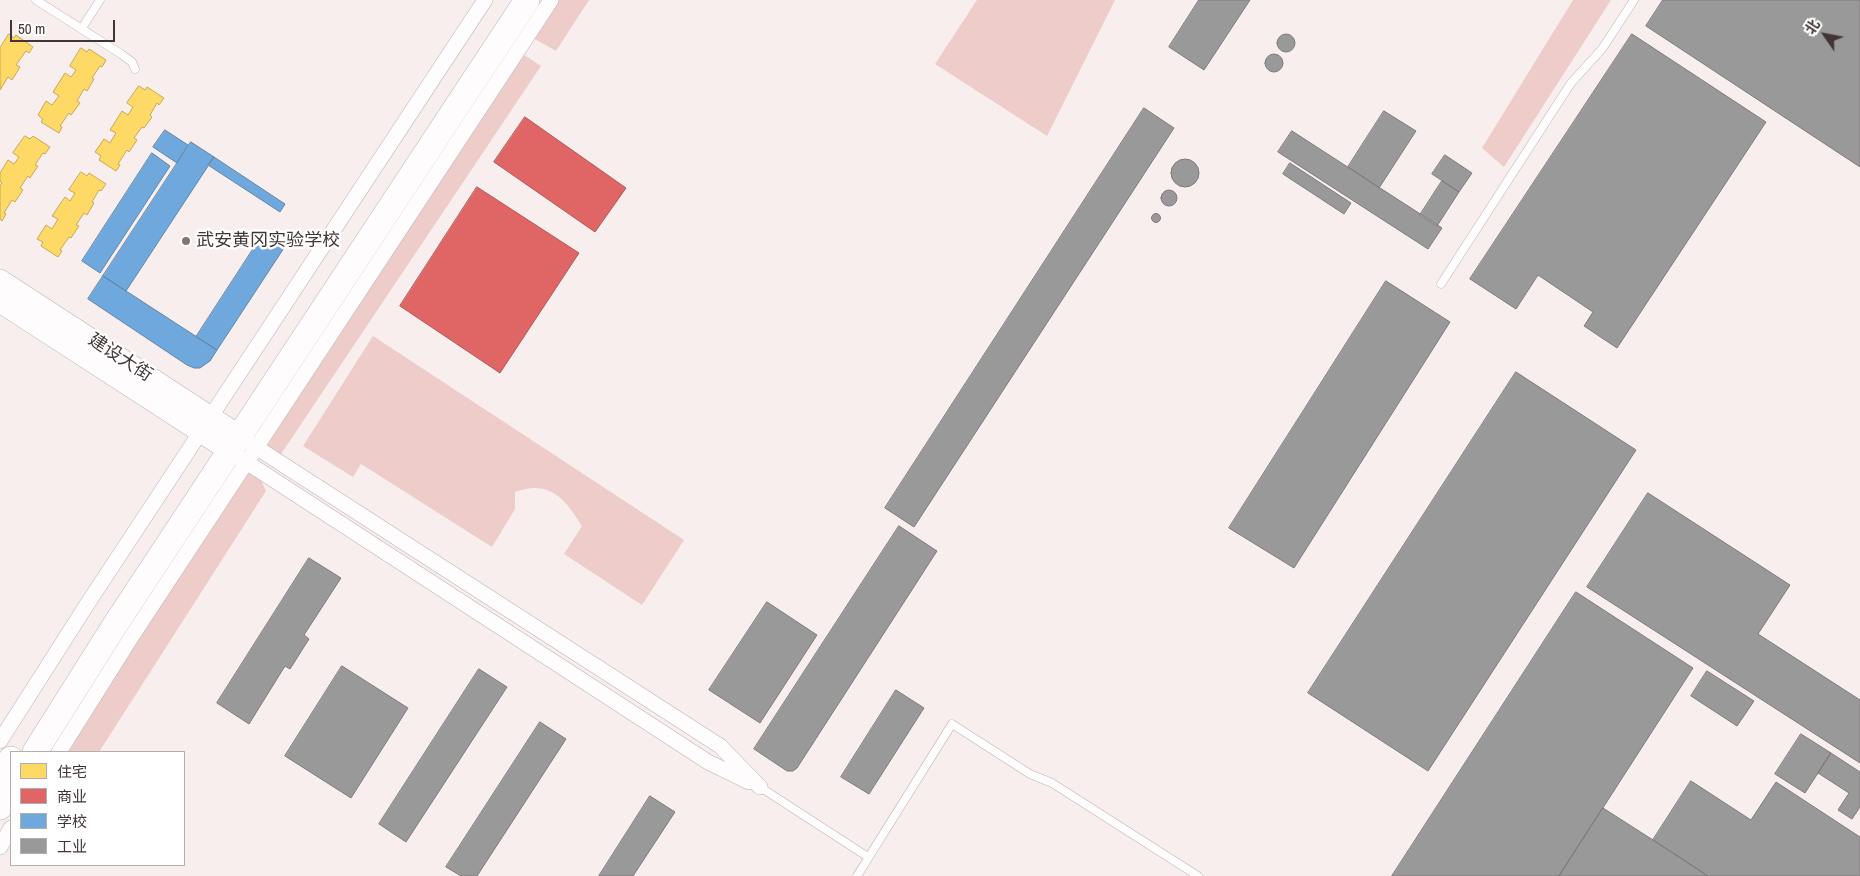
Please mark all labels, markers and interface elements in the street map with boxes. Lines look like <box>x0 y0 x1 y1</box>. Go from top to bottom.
scale bar <box>12 10 118 42</box>
north arrow <box>1800 10 1850 60</box>
text: 北 <box>1801 16 1824 38</box>
text: 50 m <box>18 18 45 39</box>
place label: 武安黄冈实验学校 <box>196 230 340 252</box>
marker: 武安黄冈实验学校 <box>180 235 192 247</box>
street label: 建设大街 <box>84 329 156 387</box>
legend <box>10 751 185 866</box>
text: 住宅 <box>57 761 87 782</box>
text: 商业 <box>57 786 87 807</box>
text: 学校 <box>57 811 87 832</box>
text: 工业 <box>57 836 87 857</box>

